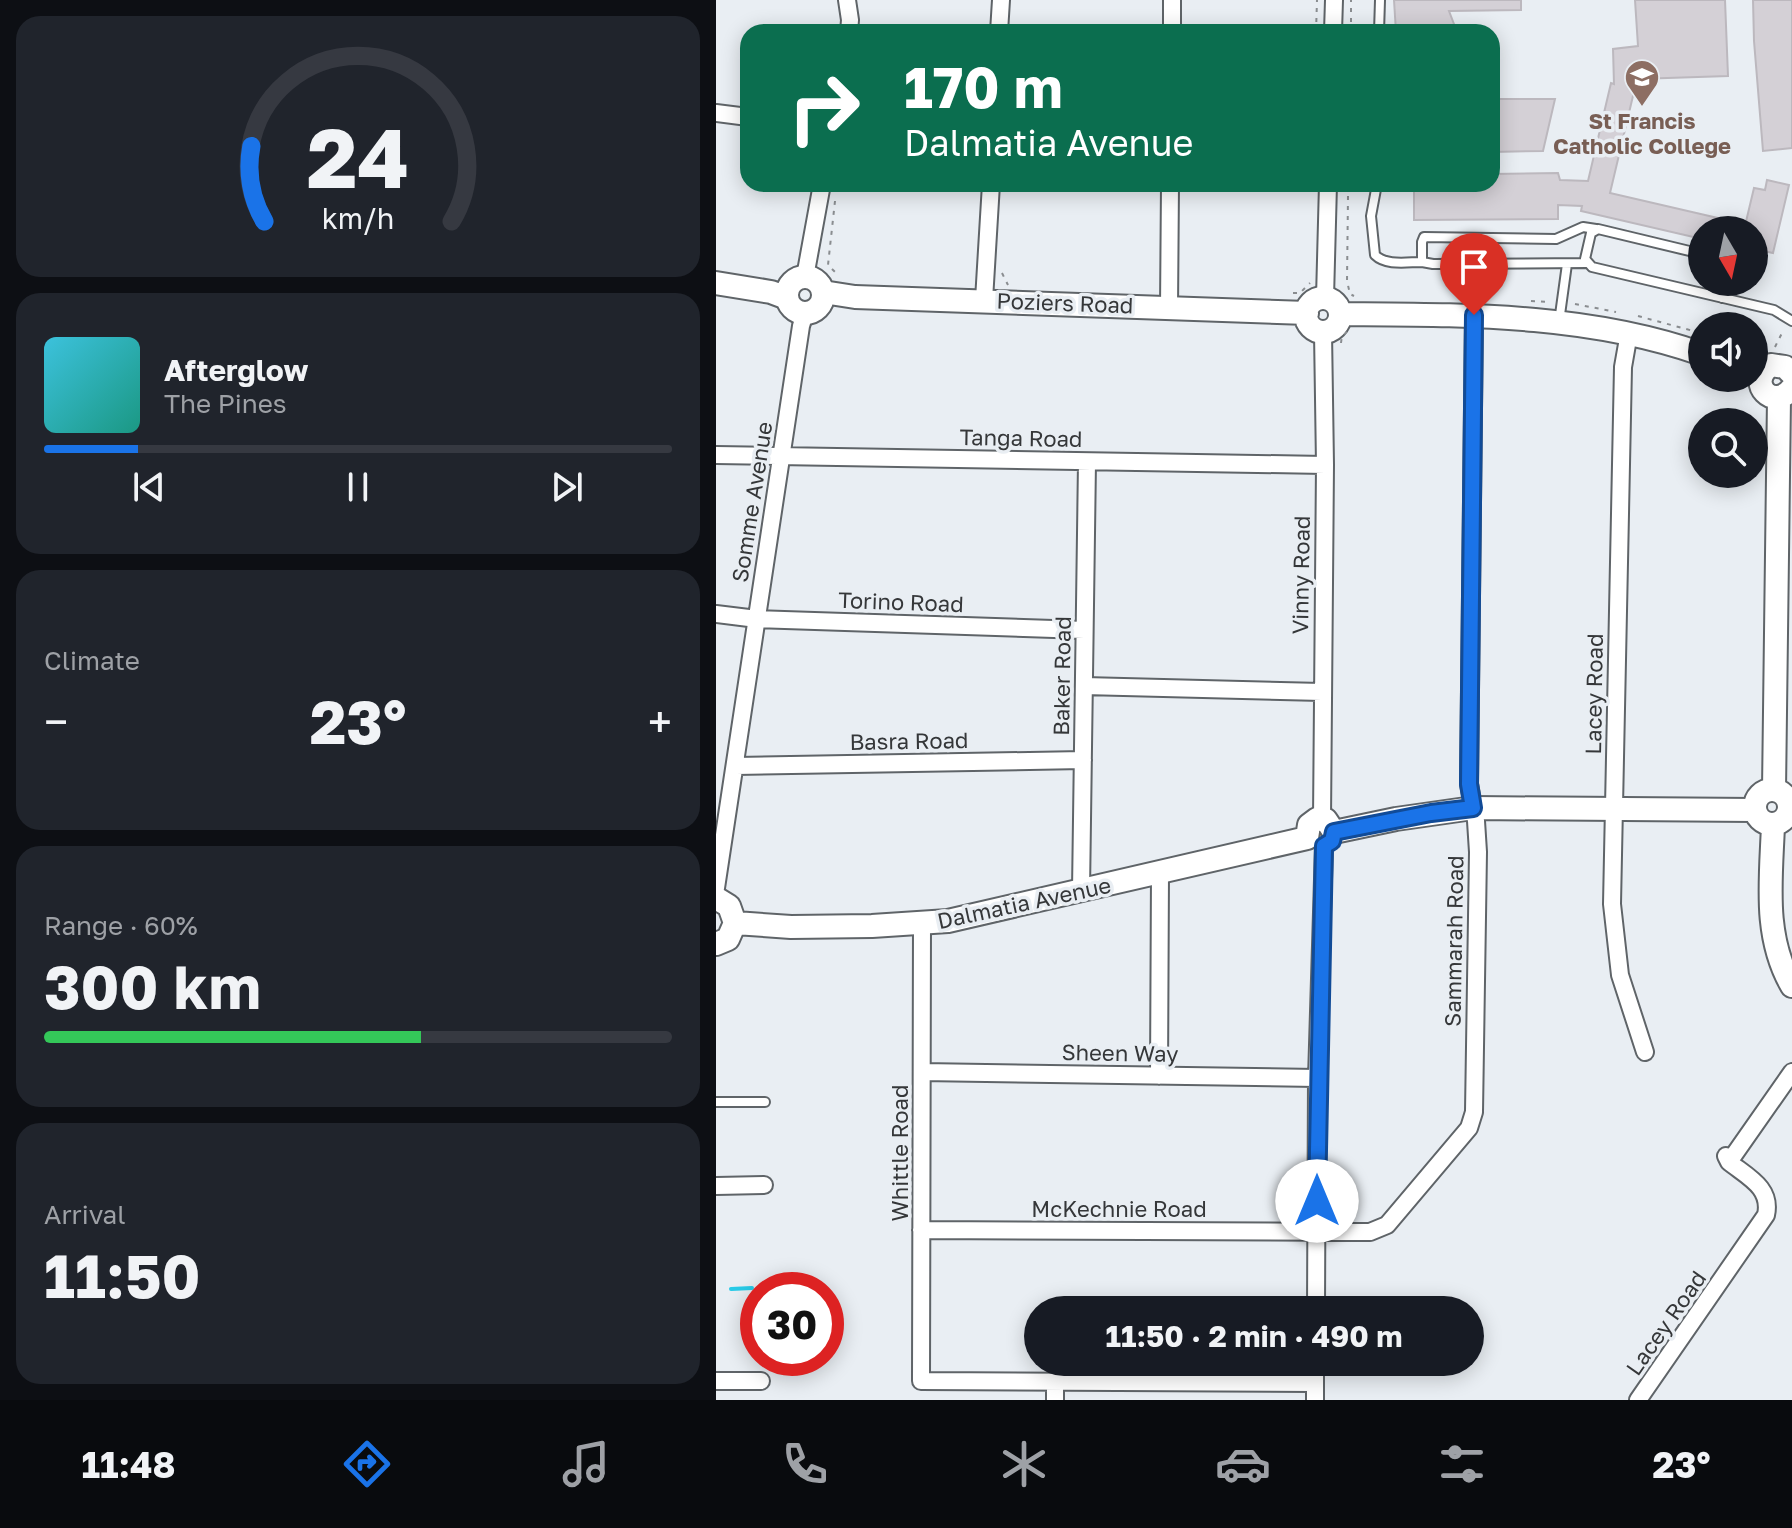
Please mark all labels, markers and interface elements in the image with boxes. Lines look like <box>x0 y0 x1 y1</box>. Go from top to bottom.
text: 170 m <box>904 53 1063 120</box>
icon: right <box>772 56 876 160</box>
school or university icon: St Francis Catholic College <box>1623 58 1661 108</box>
text: 24 <box>307 106 409 206</box>
place label: St Francis Catholic College <box>1553 107 1731 159</box>
text: Dalmatia Avenue <box>904 121 1193 164</box>
text: km/h <box>322 202 394 236</box>
north arrow <box>1688 216 1768 296</box>
map controls <box>1688 216 1768 488</box>
pin <box>1440 233 1508 315</box>
icon: arrive <box>1452 245 1496 289</box>
street label: Poziers Road <box>996 287 1134 318</box>
button: sound <box>1688 312 1768 392</box>
text: Afterglow <box>164 352 308 388</box>
text: The Pines <box>164 388 287 419</box>
button: search <box>1688 408 1768 488</box>
street label: Somme Avenue <box>725 420 778 584</box>
street label: Tanga Road <box>959 423 1083 452</box>
icon: previous <box>127 465 171 509</box>
icon: pause <box>336 465 380 509</box>
icon: next <box>545 465 589 509</box>
street label: Vinny Road <box>1286 515 1315 635</box>
street label: Torino Road <box>838 586 964 617</box>
street label: Baker Road <box>1047 616 1076 736</box>
street label: Lacey Road <box>1579 633 1608 755</box>
text: Climate <box>44 645 140 676</box>
text: 23° <box>310 685 406 757</box>
text: − <box>44 695 68 748</box>
text: + <box>648 695 672 748</box>
street label: Basra Road <box>849 726 969 755</box>
street label: Sammarah Road <box>1439 855 1468 1027</box>
street label: Dalmatia Avenue <box>935 871 1113 934</box>
text: Range · 60% <box>44 910 198 941</box>
text: 300 km <box>44 950 261 1022</box>
street label: Sheen Way <box>1061 1038 1179 1067</box>
street label: Whittle Road <box>886 1085 913 1221</box>
position arrow <box>1275 1159 1359 1243</box>
street label: McKechnie Road <box>1031 1195 1207 1222</box>
text: Arrival <box>44 1199 125 1230</box>
text: 11:50 <box>44 1239 201 1311</box>
street label: Lacey Road <box>1620 1265 1711 1380</box>
speed limit sign: 30 <box>740 1272 844 1376</box>
text: 11:50 · 2 min · 490 m <box>1106 1318 1402 1354</box>
icon: directions <box>339 1436 395 1492</box>
icon: music <box>558 1436 614 1492</box>
icon: phone <box>777 1436 833 1492</box>
icon: climate <box>996 1436 1052 1492</box>
icon: car <box>1215 1436 1271 1492</box>
icon: filters <box>1434 1436 1490 1492</box>
text: 11:48 <box>81 1443 176 1486</box>
text: 23° <box>1653 1443 1710 1486</box>

